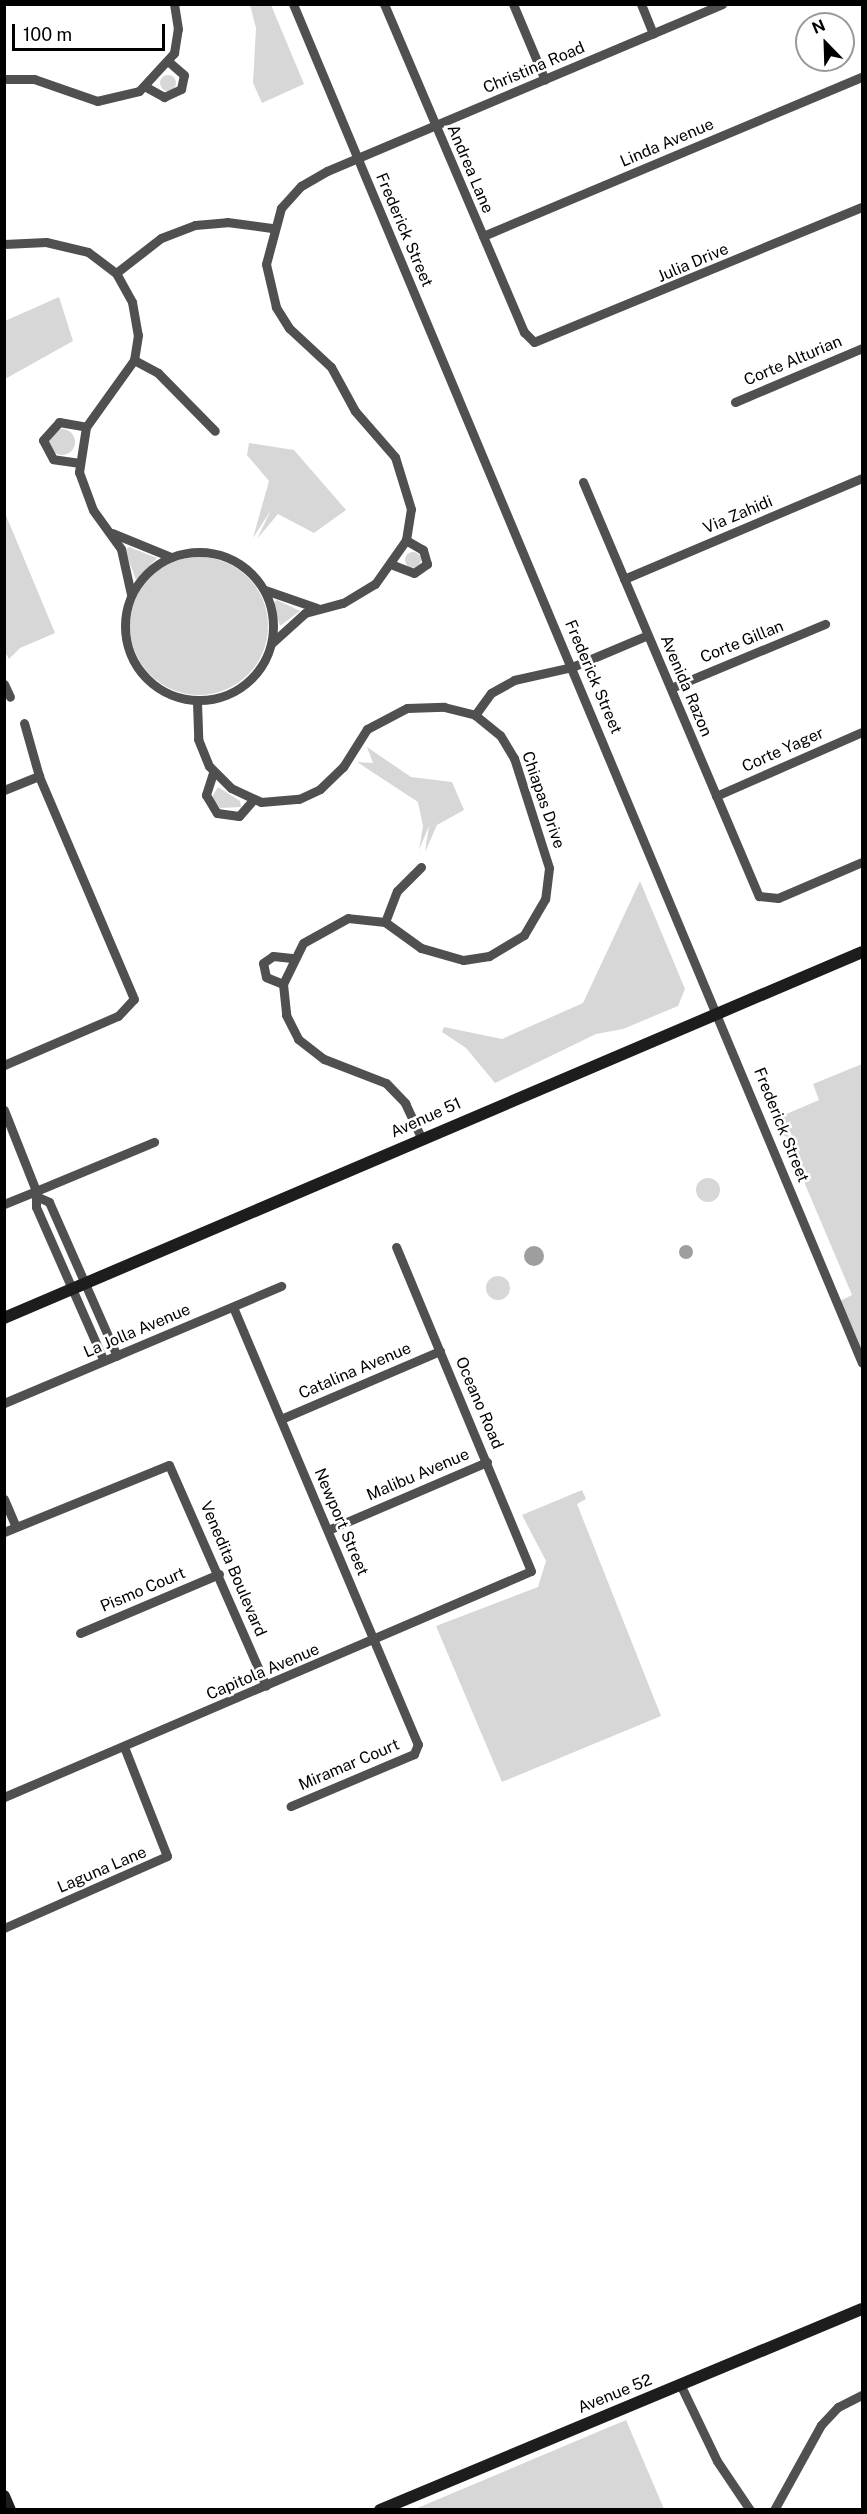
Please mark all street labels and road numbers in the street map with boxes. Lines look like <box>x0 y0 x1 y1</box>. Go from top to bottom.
street label: Christina Road <box>480 38 588 98</box>
street label: Linda Avenue <box>617 115 717 171</box>
street label: Andrea Lane <box>443 122 497 216</box>
street label: Frederick Street <box>371 170 437 290</box>
street label: Julia Drive <box>655 239 731 287</box>
street label: Corte Alturian <box>741 332 845 390</box>
street label: Via Zahidi <box>700 492 776 538</box>
street label: Frederick Street <box>560 617 626 737</box>
street label: Corte Gillan <box>697 617 787 667</box>
street label: Avenida Razon <box>656 632 716 740</box>
street label: Corte Yager <box>739 723 827 777</box>
street label: Chiapas Drive <box>517 749 569 851</box>
street label: Frederick Street <box>749 1065 813 1185</box>
street label: Avenue 51 <box>388 1094 464 1142</box>
street label: La Jolla Avenue <box>81 1300 193 1362</box>
street label: Catalina Avenue <box>296 1339 414 1403</box>
street label: Oceano Road <box>451 1354 507 1452</box>
street label: Malibu Avenue <box>364 1445 472 1505</box>
street label: Newport Street <box>310 1465 372 1579</box>
street label: Venedita Boulevard <box>196 1499 270 1639</box>
street label: Pismo Court <box>98 1563 188 1617</box>
street label: Capitola Avenue <box>204 1640 322 1704</box>
street label: Miramar Court <box>296 1735 402 1795</box>
street label: Laguna Lane <box>55 1843 149 1897</box>
street label: Avenue 52 <box>575 2370 655 2418</box>

